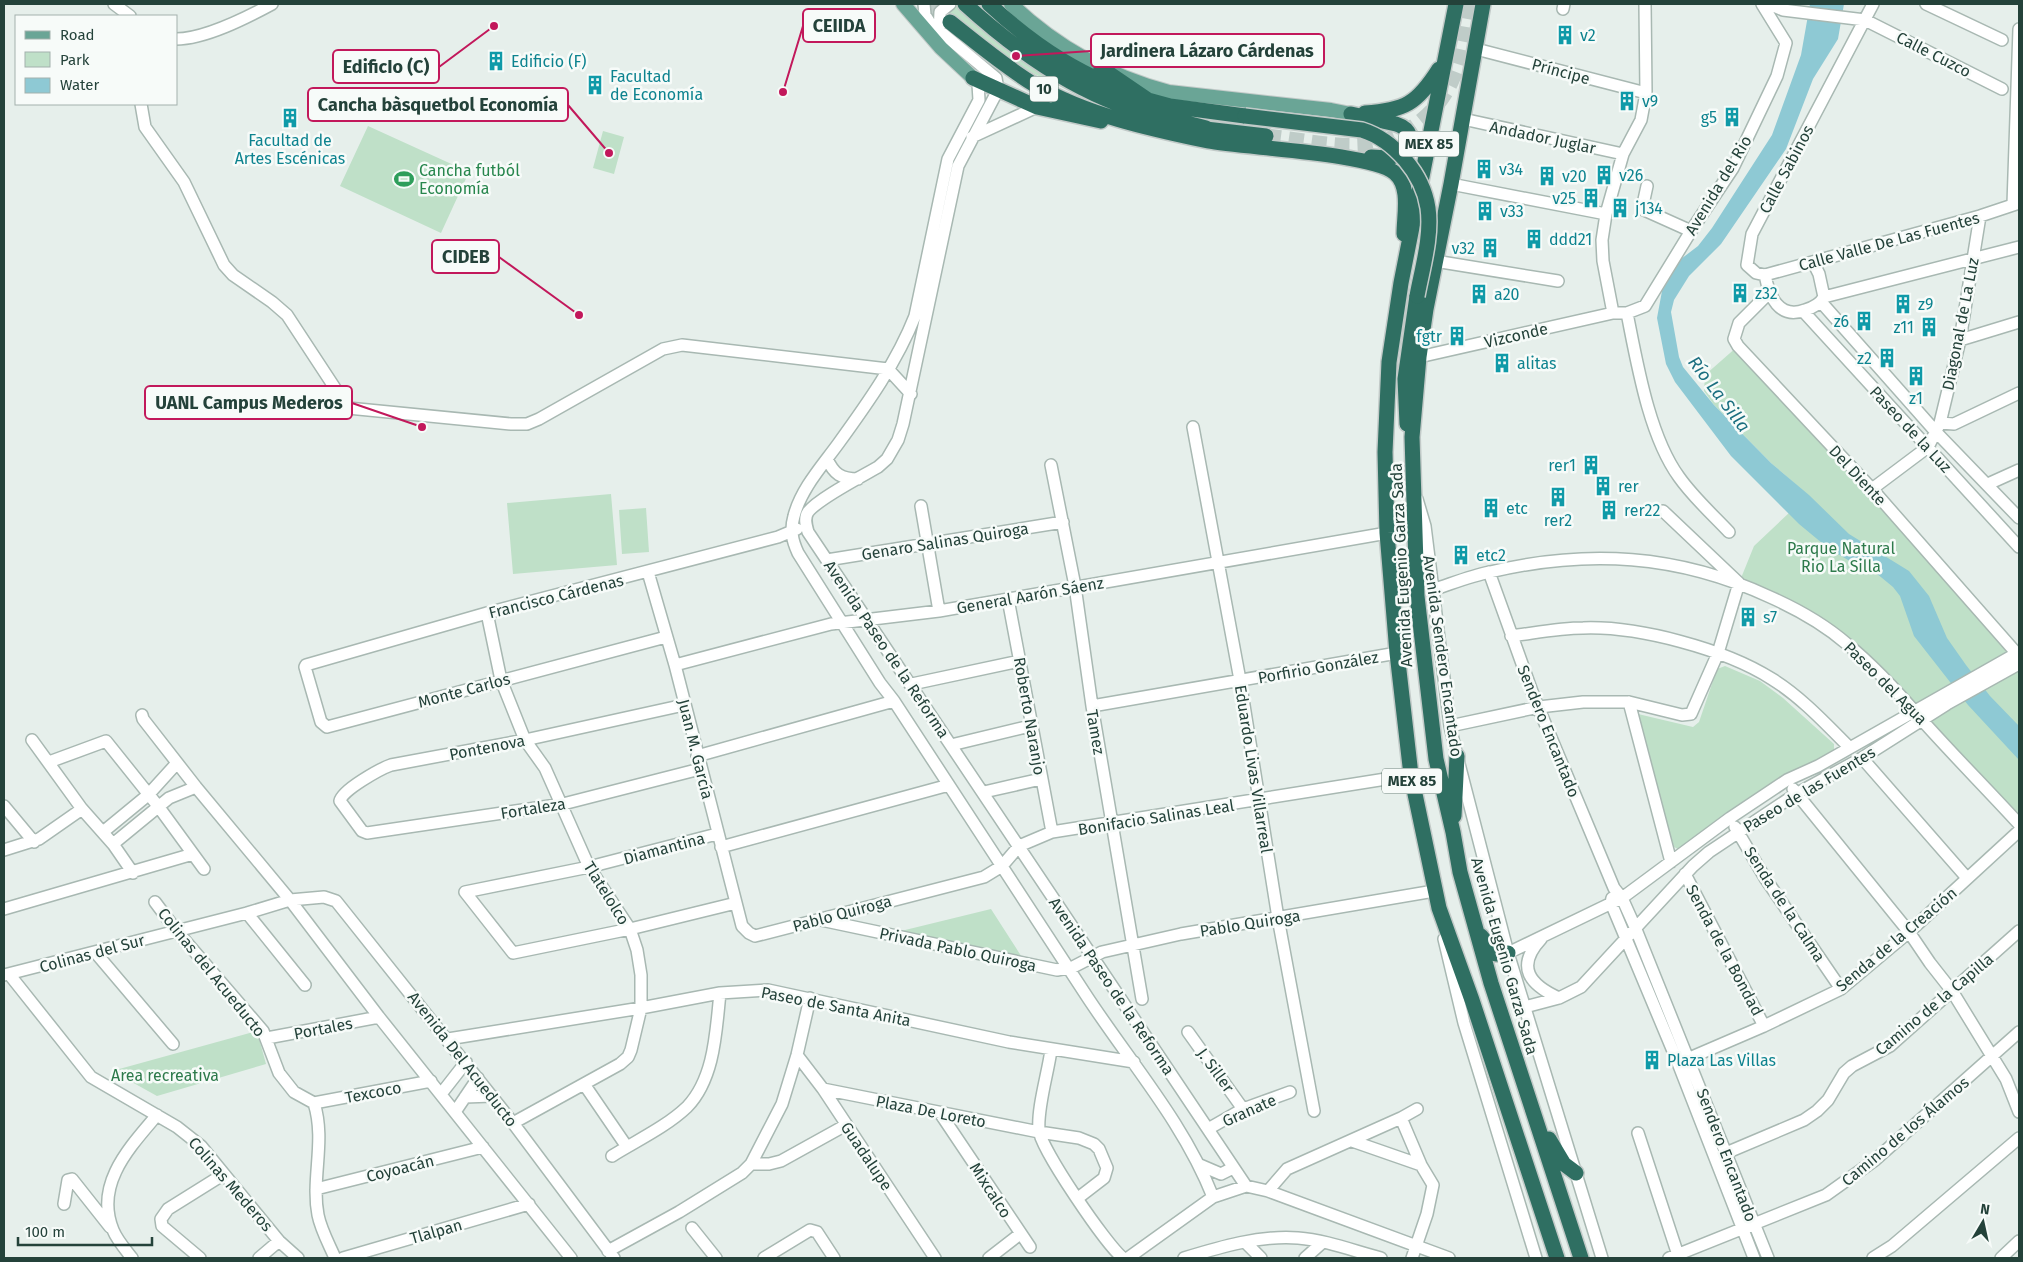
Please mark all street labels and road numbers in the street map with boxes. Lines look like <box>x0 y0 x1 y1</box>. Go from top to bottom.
street label: Calle Cuzco <box>1893 28 1974 81</box>
street label: Príncipe <box>1530 55 1592 88</box>
road number: 10 <box>1030 76 1058 102</box>
street label: Andador Juglar <box>1488 117 1599 158</box>
street label: Calle Sabinos <box>1755 122 1818 217</box>
road number: MEX 85 <box>1399 132 1459 156</box>
street label: Avenida del Rio <box>1681 132 1756 239</box>
street label: Calle Valle De Las Fuentes <box>1797 208 1982 275</box>
street label: Diagonal de La Luz <box>1938 256 1983 392</box>
street label: Vizconde <box>1482 319 1550 352</box>
street label: Paseo de la Luz <box>1866 382 1955 476</box>
street label: Del Diente <box>1825 441 1890 509</box>
street label: Avenida Eugenio Garza Sada <box>1387 463 1416 667</box>
street label: Genaro Salinas Quiroga <box>860 519 1030 564</box>
street label: Avenida Sendero Encantado <box>1419 554 1466 758</box>
street label: Avenida Paseo de la Reforma <box>820 557 953 742</box>
street label: Francisco Cárdenas <box>487 571 626 622</box>
street label: General Aarón Sáenz <box>955 573 1105 618</box>
street label: Paseo del Agua <box>1840 638 1931 729</box>
street label: Porfirio González <box>1256 648 1380 687</box>
street label: Roberto Naranjo <box>1010 656 1049 777</box>
street label: Sendero Encantado <box>1513 662 1584 800</box>
street label: Monte Carlos <box>416 669 512 712</box>
street label: Eduardo Livas Villarreal <box>1231 684 1276 855</box>
street label: Juan M. García <box>674 697 717 801</box>
street label: Tamez <box>1082 708 1109 756</box>
street label: Pontenova <box>448 731 527 764</box>
street label: Paseo de las Fuentes <box>1740 743 1879 836</box>
road number: MEX 85 <box>1382 768 1442 794</box>
street label: Fortaleza <box>499 794 567 823</box>
street label: Bonifacio Salinas Leal <box>1077 796 1236 839</box>
street label: Diamantina <box>621 828 707 868</box>
street label: Senda de la Calma <box>1740 843 1829 966</box>
street label: Avenida Eugenio Garza Sada <box>1467 855 1542 1057</box>
street label: Tlatelolco <box>580 858 633 928</box>
street label: Senda de la Bondad <box>1682 881 1767 1019</box>
street label: Senda de la Creación <box>1832 883 1961 996</box>
street label: Pablo Quiroga <box>791 891 894 936</box>
street label: Avenida Paseo de la Reforma <box>1045 894 1178 1079</box>
street label: Colinas del Acueducto <box>154 904 269 1041</box>
street label: Pablo Quiroga <box>1198 906 1302 941</box>
street label: Privada Pablo Quiroga <box>878 924 1038 975</box>
street label: Colinas del Sur <box>37 930 148 977</box>
street label: Camino de la Capilla <box>1871 949 1997 1059</box>
street label: Paseo de Santa Anita <box>759 983 912 1030</box>
street label: Avenida Del Acueducto <box>404 988 521 1131</box>
street label: Portales <box>292 1014 354 1043</box>
street label: J. Siller <box>1193 1044 1239 1097</box>
street label: Camino de los Álamos <box>1837 1072 1973 1190</box>
street label: Texcoco <box>343 1078 403 1107</box>
street label: Sendero Encantado <box>1692 1086 1761 1224</box>
street label: Granate <box>1219 1090 1279 1131</box>
street label: Plaza De Loreto <box>874 1092 988 1131</box>
street label: Guadalupe <box>837 1118 896 1194</box>
street label: Colinas Mederos <box>184 1133 277 1235</box>
street label: Coyoacán <box>364 1151 436 1186</box>
street label: Mixcalco <box>966 1159 1015 1221</box>
street label: Tlalpan <box>408 1215 464 1248</box>

